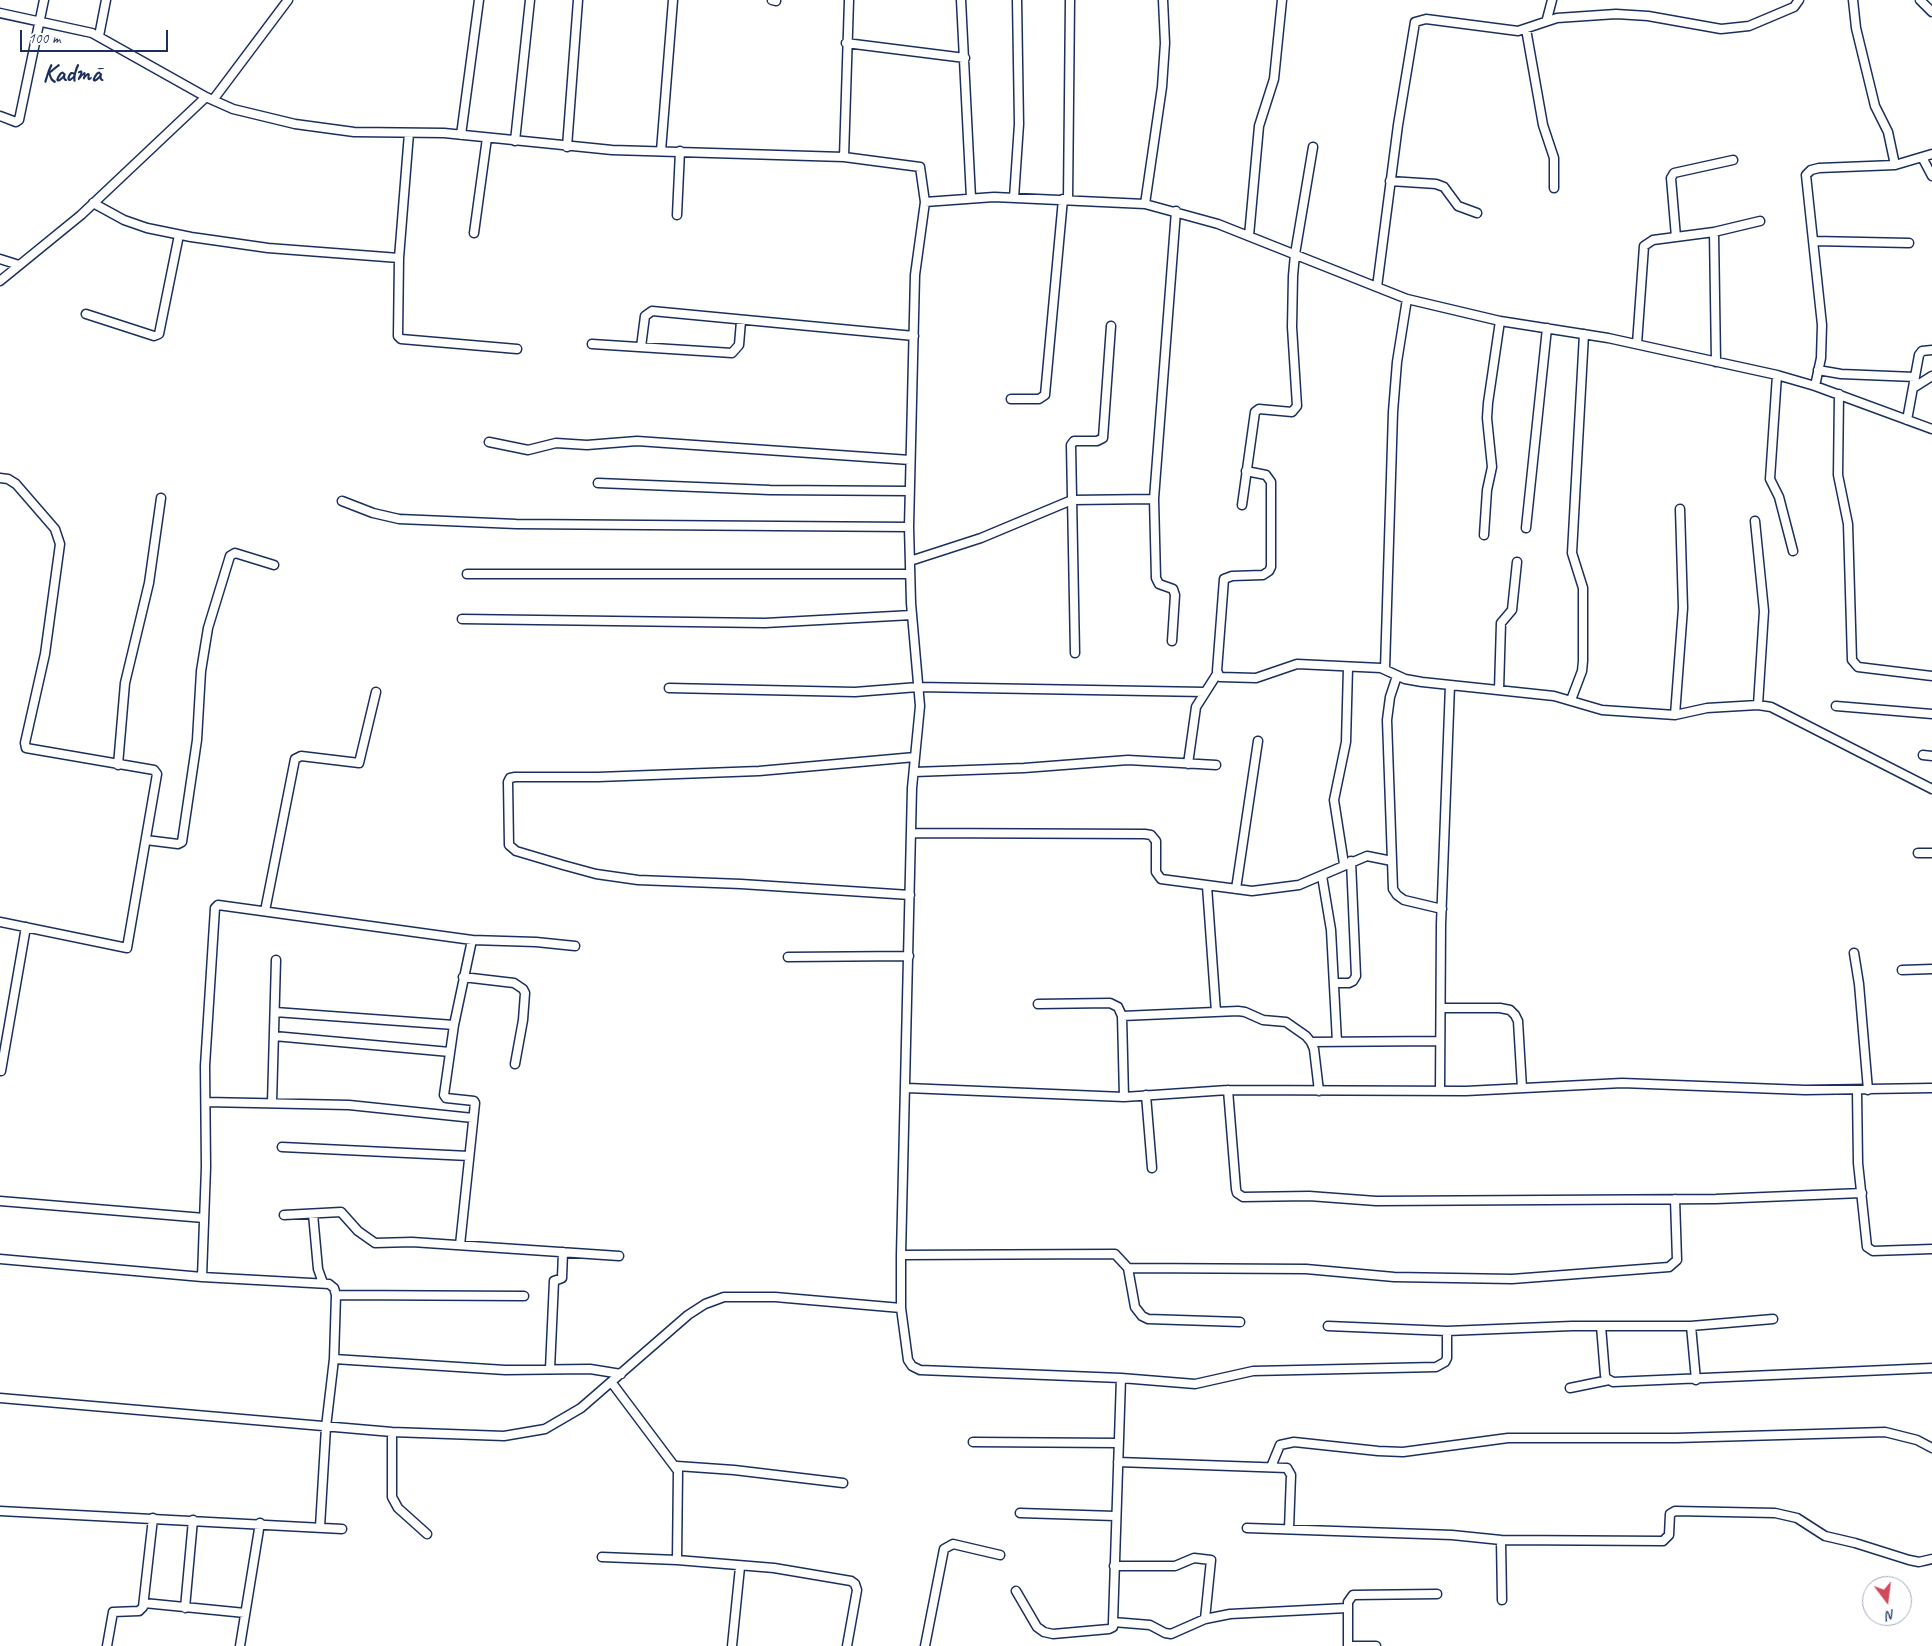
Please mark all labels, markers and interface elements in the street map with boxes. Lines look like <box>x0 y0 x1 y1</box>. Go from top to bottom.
scale bar <box>22 20 170 52</box>
text: 100 m <box>28 29 60 48</box>
district label: Kadmā <box>42 59 102 89</box>
north arrow <box>1862 1576 1912 1626</box>
text: N <box>1884 1606 1897 1624</box>

